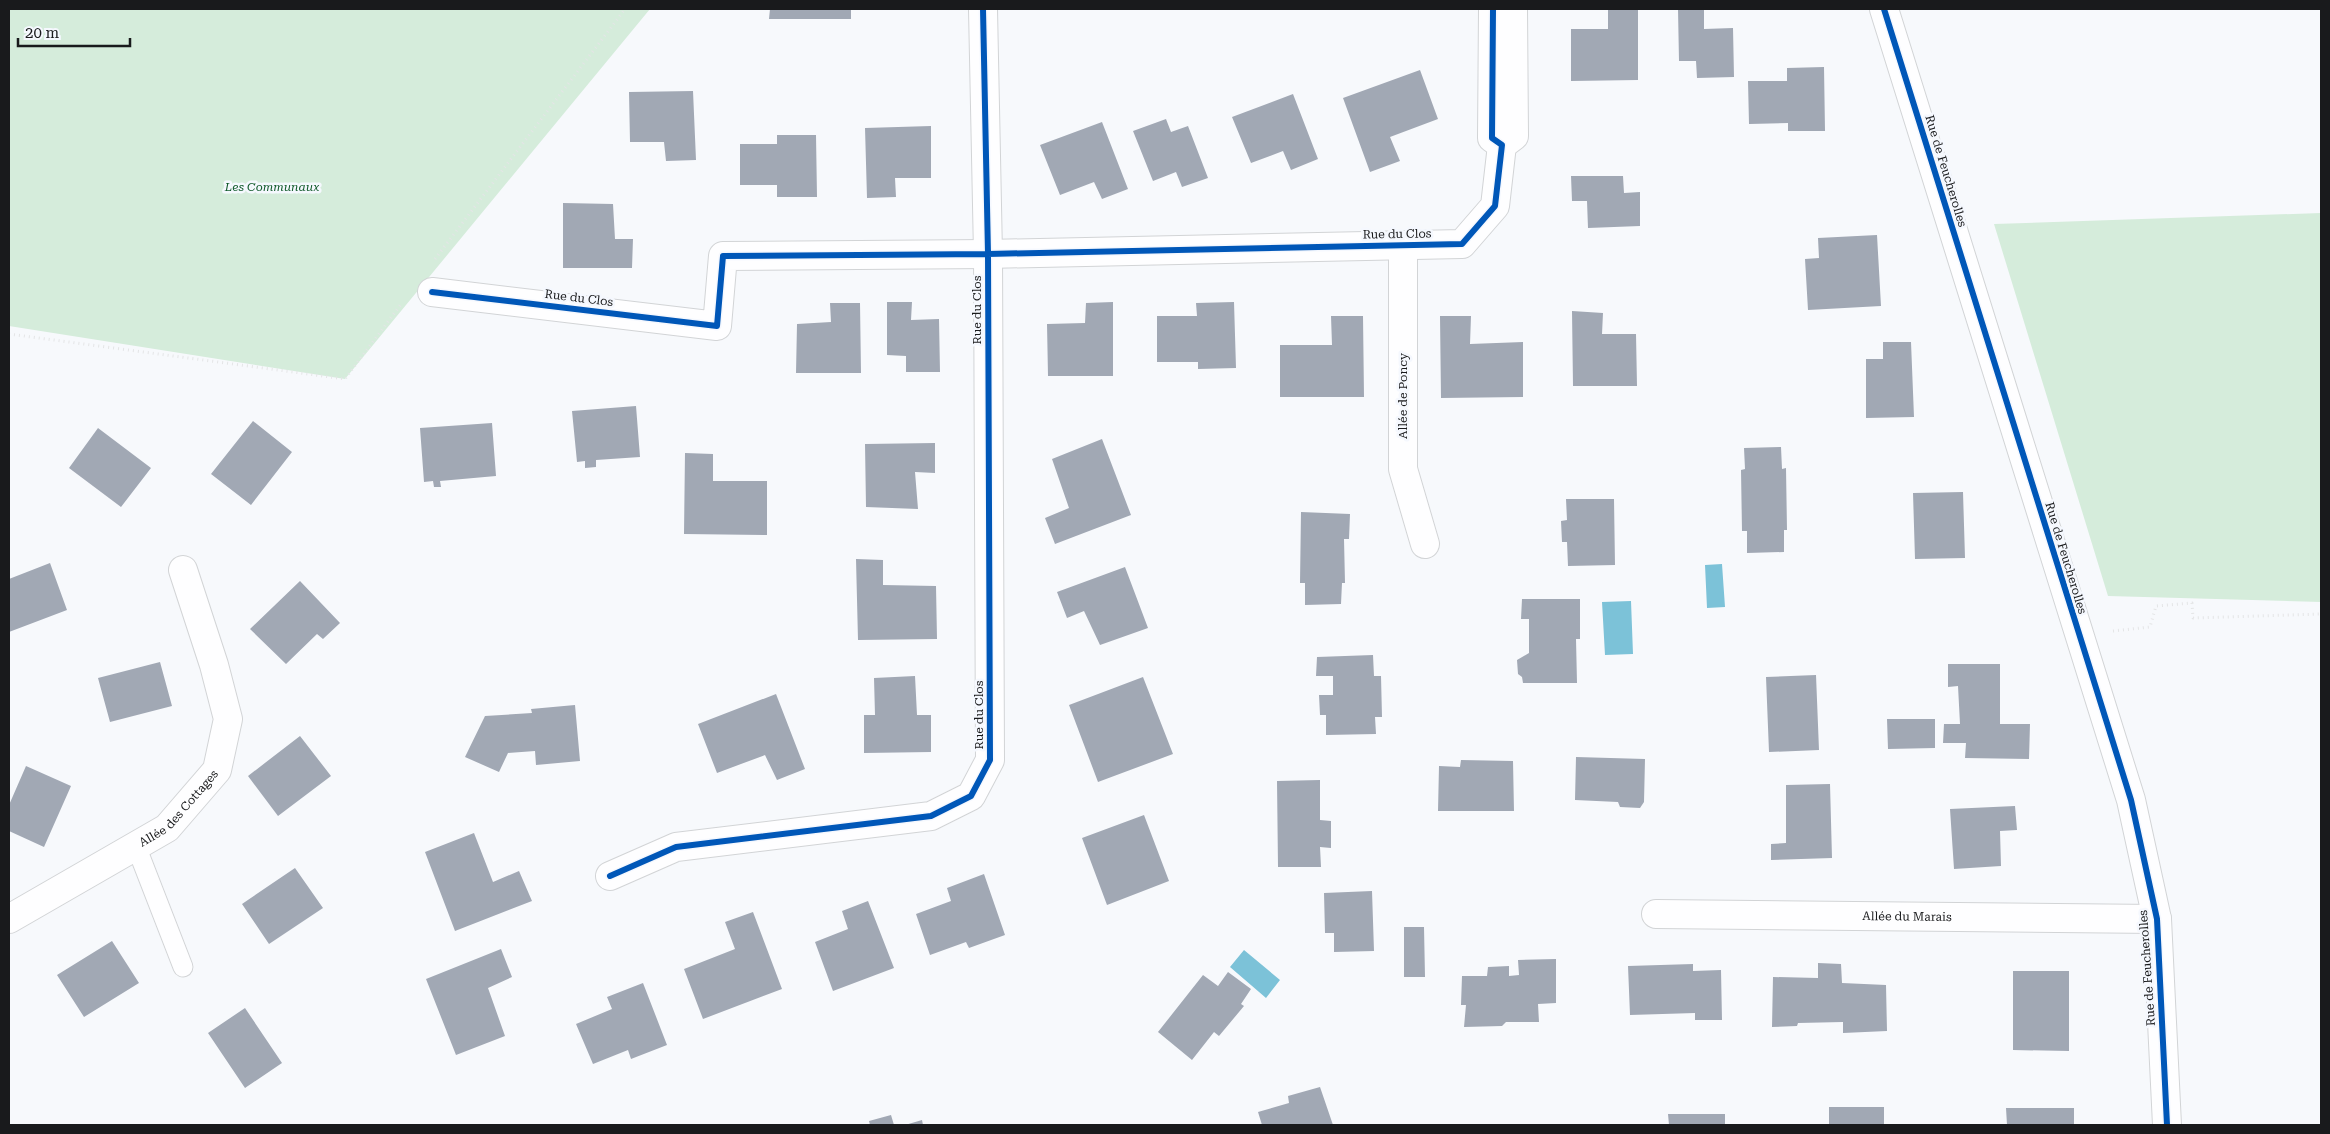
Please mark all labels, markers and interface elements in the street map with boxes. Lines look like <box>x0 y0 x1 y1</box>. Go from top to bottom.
scale bar <box>18 15 130 47</box>
text: 20 m <box>25 24 60 42</box>
street label: Rue de Feucherolles <box>1922 113 1970 229</box>
park label: Les Communaux <box>224 180 319 194</box>
street label: Rue du Clos <box>1362 226 1432 242</box>
street label: Rue du Clos <box>970 275 984 344</box>
street label: Rue du Clos <box>544 287 614 309</box>
street label: Allée de Poncy <box>1396 352 1410 439</box>
street label: Rue de Feucherolles <box>2042 500 2090 616</box>
street label: Rue du Clos <box>972 680 986 749</box>
street label: Allée des Cottages <box>136 767 221 850</box>
street label: Allée du Marais <box>1862 909 1952 924</box>
street label: Rue de Feucherolles <box>2136 909 2158 1026</box>

